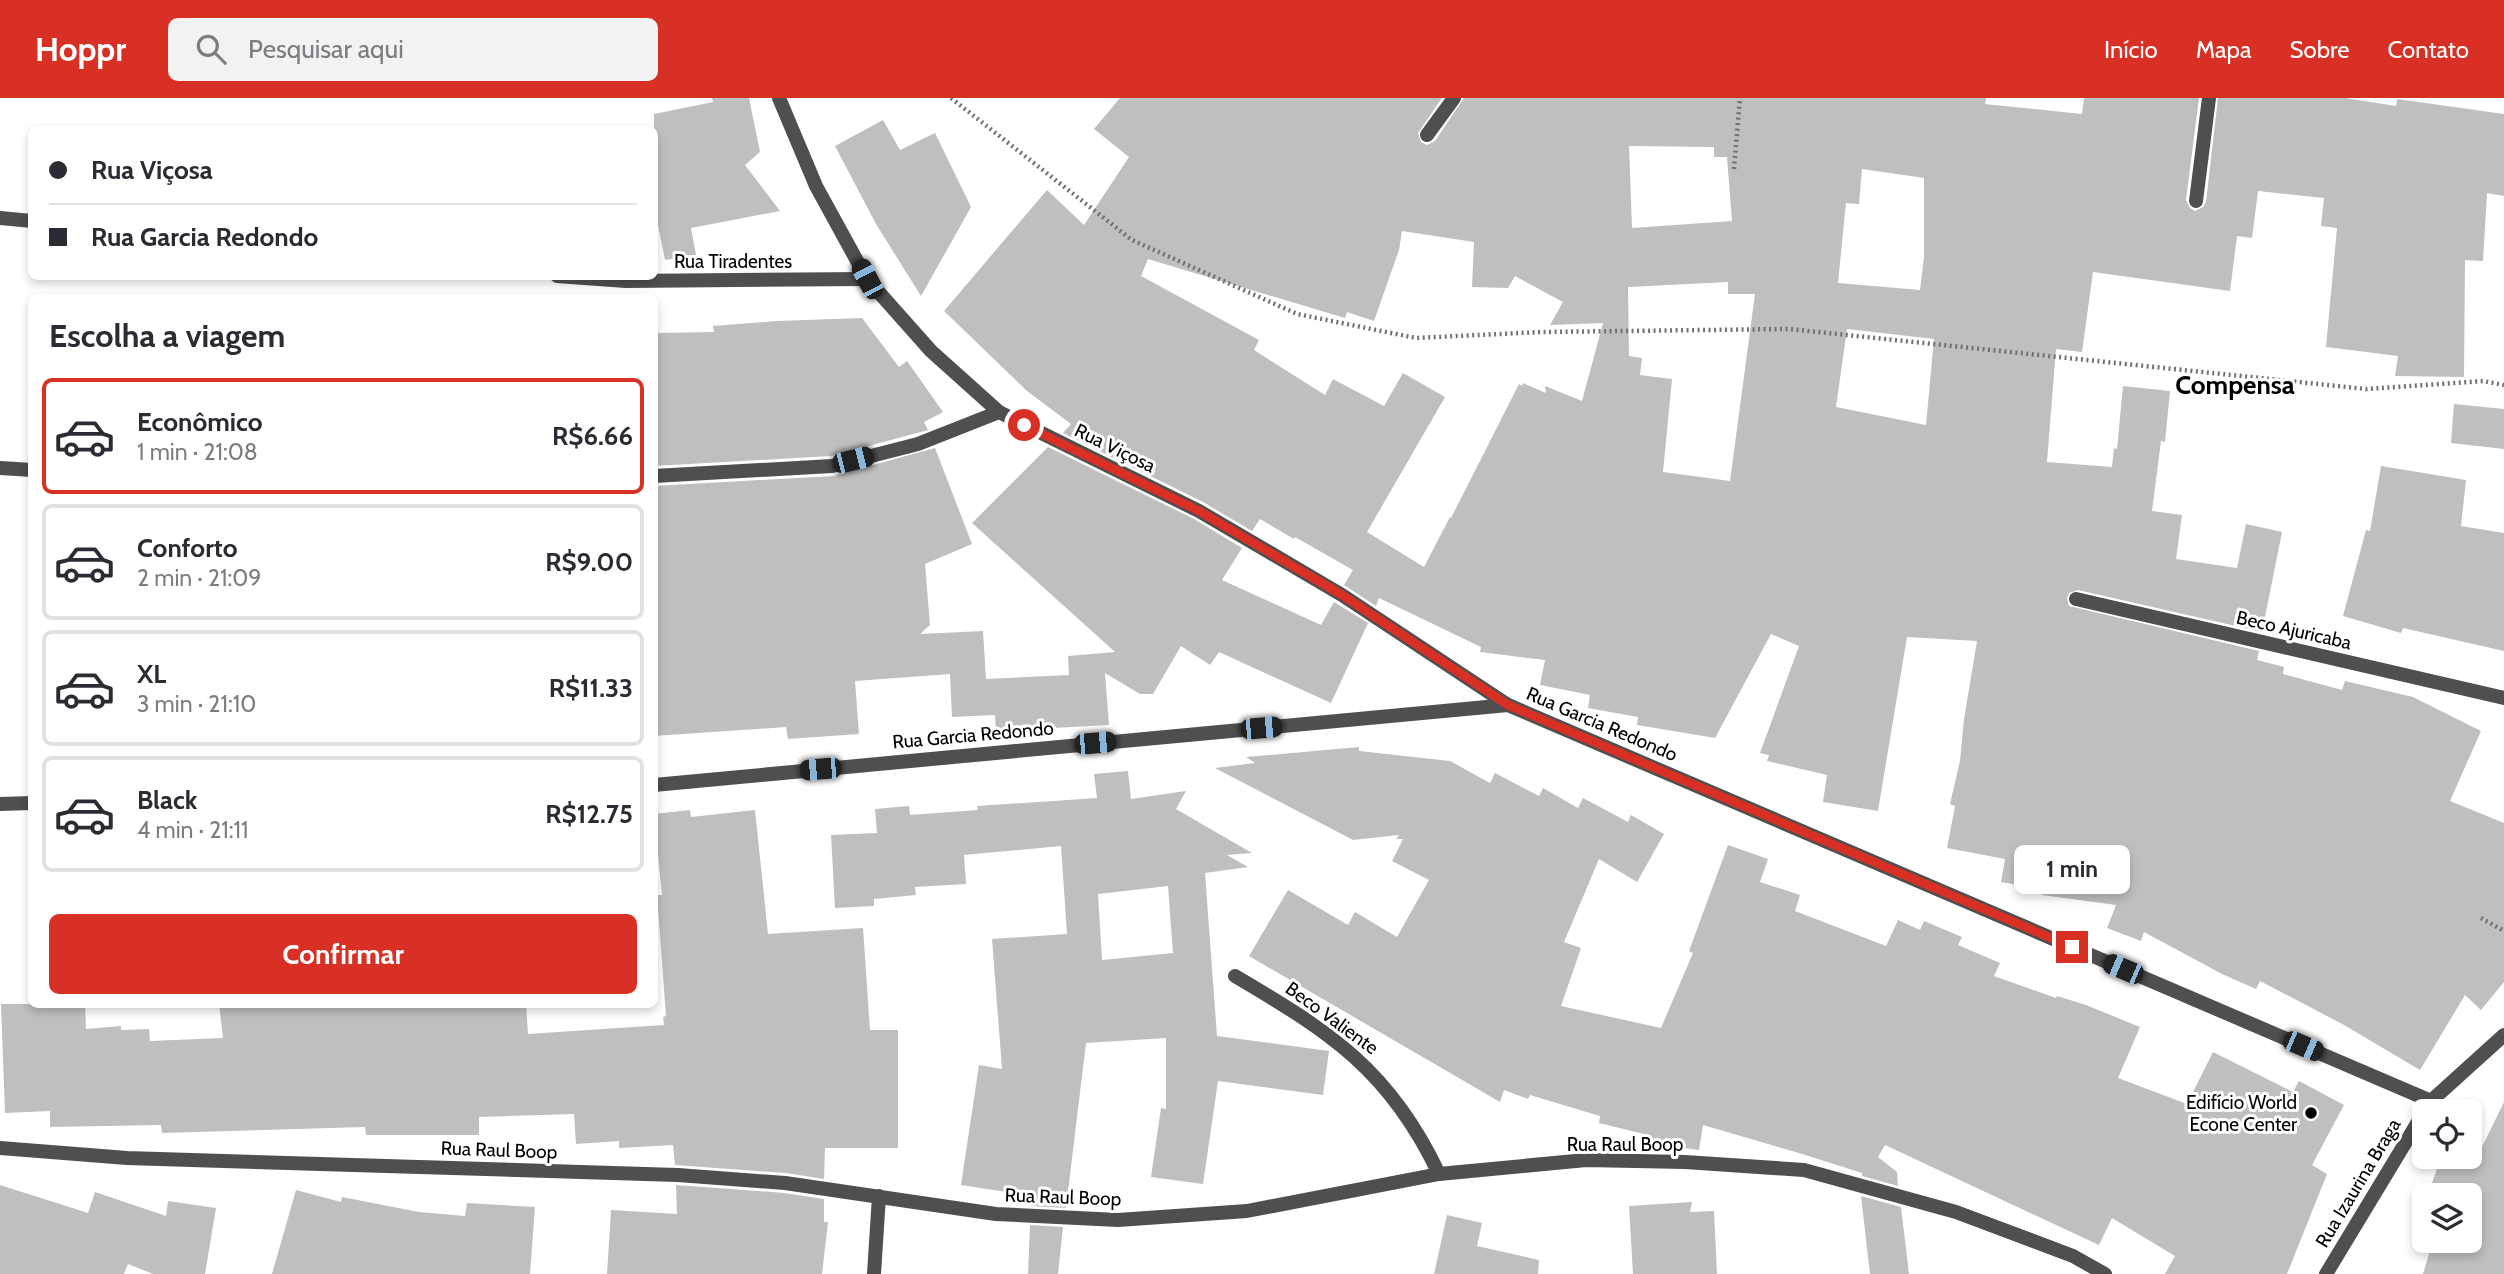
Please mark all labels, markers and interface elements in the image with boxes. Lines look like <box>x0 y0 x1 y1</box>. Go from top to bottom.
search box <box>168 18 658 81</box>
text: Hoppr <box>35 29 126 69</box>
icon: search <box>192 30 230 68</box>
text: Pesquisar aqui <box>248 33 404 65</box>
text: Início <box>2104 35 2158 64</box>
text: Mapa <box>2196 35 2251 64</box>
text: Sobre <box>2289 35 2350 64</box>
text: Contato <box>2388 35 2469 64</box>
text: Rua Viçosa <box>91 154 213 186</box>
text: Rua Garcia Redondo <box>91 221 318 253</box>
street label: Rua Tiradentes <box>674 250 792 273</box>
car <box>848 256 887 302</box>
text: Escolha a viagem <box>49 316 285 355</box>
district label: Compensa <box>2175 369 2295 401</box>
icon: car <box>53 405 116 468</box>
text: Econômico <box>137 406 263 438</box>
route start <box>1008 409 1040 441</box>
street label: Rua Viçosa <box>1071 419 1159 477</box>
text: R$6.66 <box>552 420 633 452</box>
text: 1 min · 21:08 <box>137 438 258 466</box>
car <box>831 445 876 475</box>
icon: car <box>53 531 116 594</box>
text: Conforto <box>137 532 238 564</box>
text: R$9.00 <box>545 546 633 578</box>
text: 2 min · 21:09 <box>137 564 261 592</box>
street label: Beco Ajuricaba <box>2234 606 2354 654</box>
icon: car <box>53 657 116 720</box>
text: XL <box>137 658 166 690</box>
text: R$11.33 <box>549 672 633 704</box>
street label: Rua Garcia Redondo <box>1523 682 1681 766</box>
text: 3 min · 21:10 <box>137 690 256 718</box>
street label: Rua Garcia Redondo <box>891 716 1055 754</box>
car <box>1240 716 1283 740</box>
car <box>1074 731 1117 755</box>
car <box>799 757 842 781</box>
icon: car <box>53 783 116 846</box>
text: Black <box>137 784 197 816</box>
text: R$12.75 <box>545 798 633 830</box>
text: 4 min · 21:11 <box>137 816 249 844</box>
callout: 1 min <box>2014 846 2130 894</box>
text: 1 min <box>2046 855 2098 883</box>
button: Confirmar <box>49 914 637 994</box>
route end <box>2056 931 2088 963</box>
car <box>2100 951 2147 987</box>
street label: Beco Valiente <box>1281 977 1383 1059</box>
car <box>2280 1028 2327 1064</box>
place label: Edifício World Econe Center <box>2186 1091 2297 1136</box>
map controls <box>2412 1099 2482 1253</box>
button: locate <box>2412 1099 2482 1169</box>
marker: Edifício World Econe Center <box>2303 1105 2319 1121</box>
street label: Rua Izaurina Braga <box>2311 1114 2405 1252</box>
street label: Rua Raul Boop <box>1567 1133 1683 1156</box>
street label: Rua Raul Boop <box>440 1136 558 1164</box>
street label: Rua Raul Boop <box>1004 1183 1122 1211</box>
button: layers <box>2412 1183 2482 1253</box>

